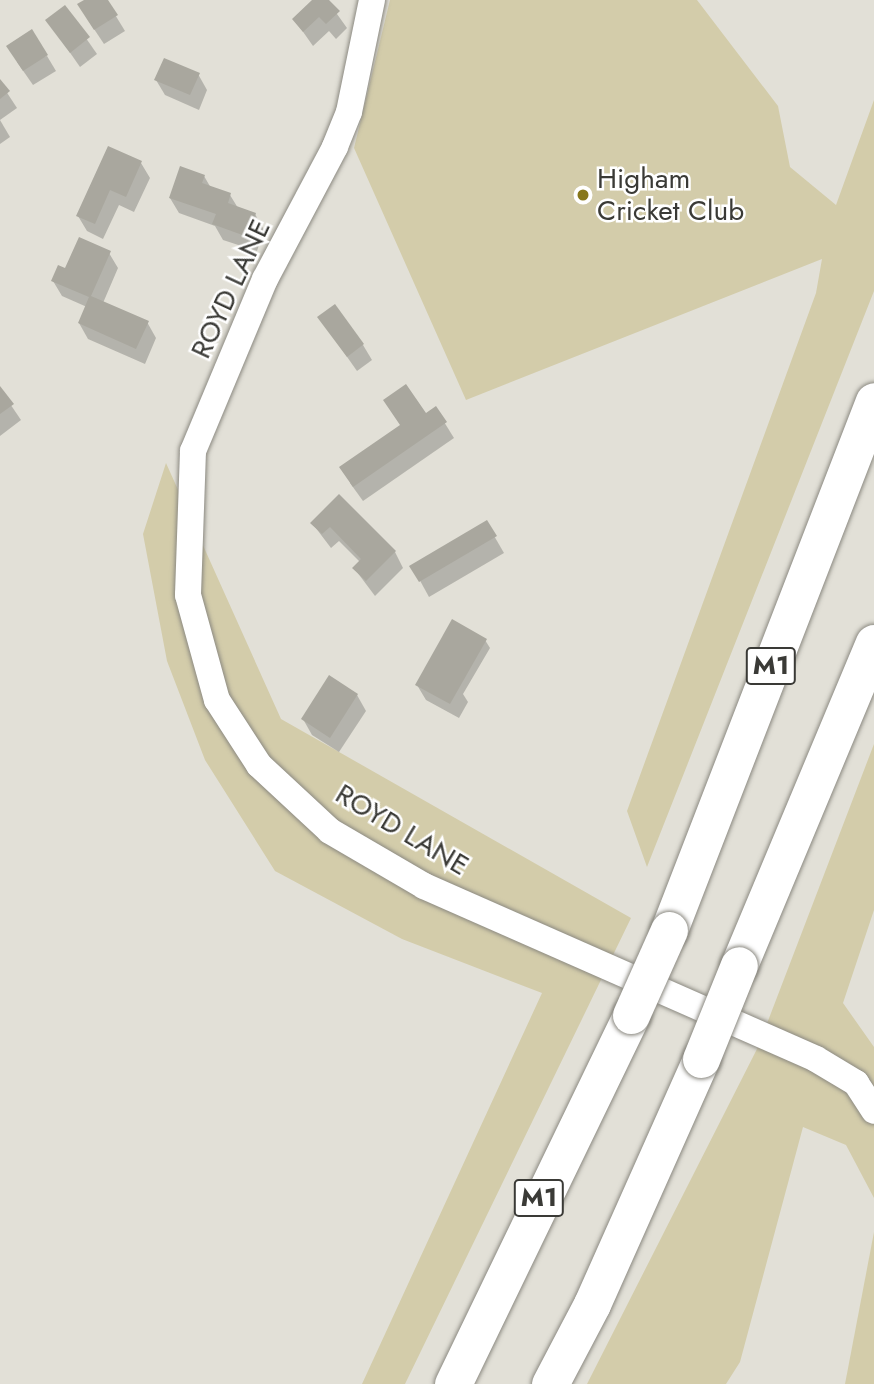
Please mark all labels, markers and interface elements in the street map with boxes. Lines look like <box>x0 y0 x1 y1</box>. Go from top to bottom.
place label: Higham Cricket Club <box>597 162 744 228</box>
marker: Higham Cricket Club <box>575 187 591 203</box>
street label: ROYD LANE <box>184 214 278 364</box>
road number: M1 <box>745 644 797 688</box>
street label: ROYD LANE <box>329 777 475 883</box>
road number: M1 <box>513 1176 565 1220</box>

